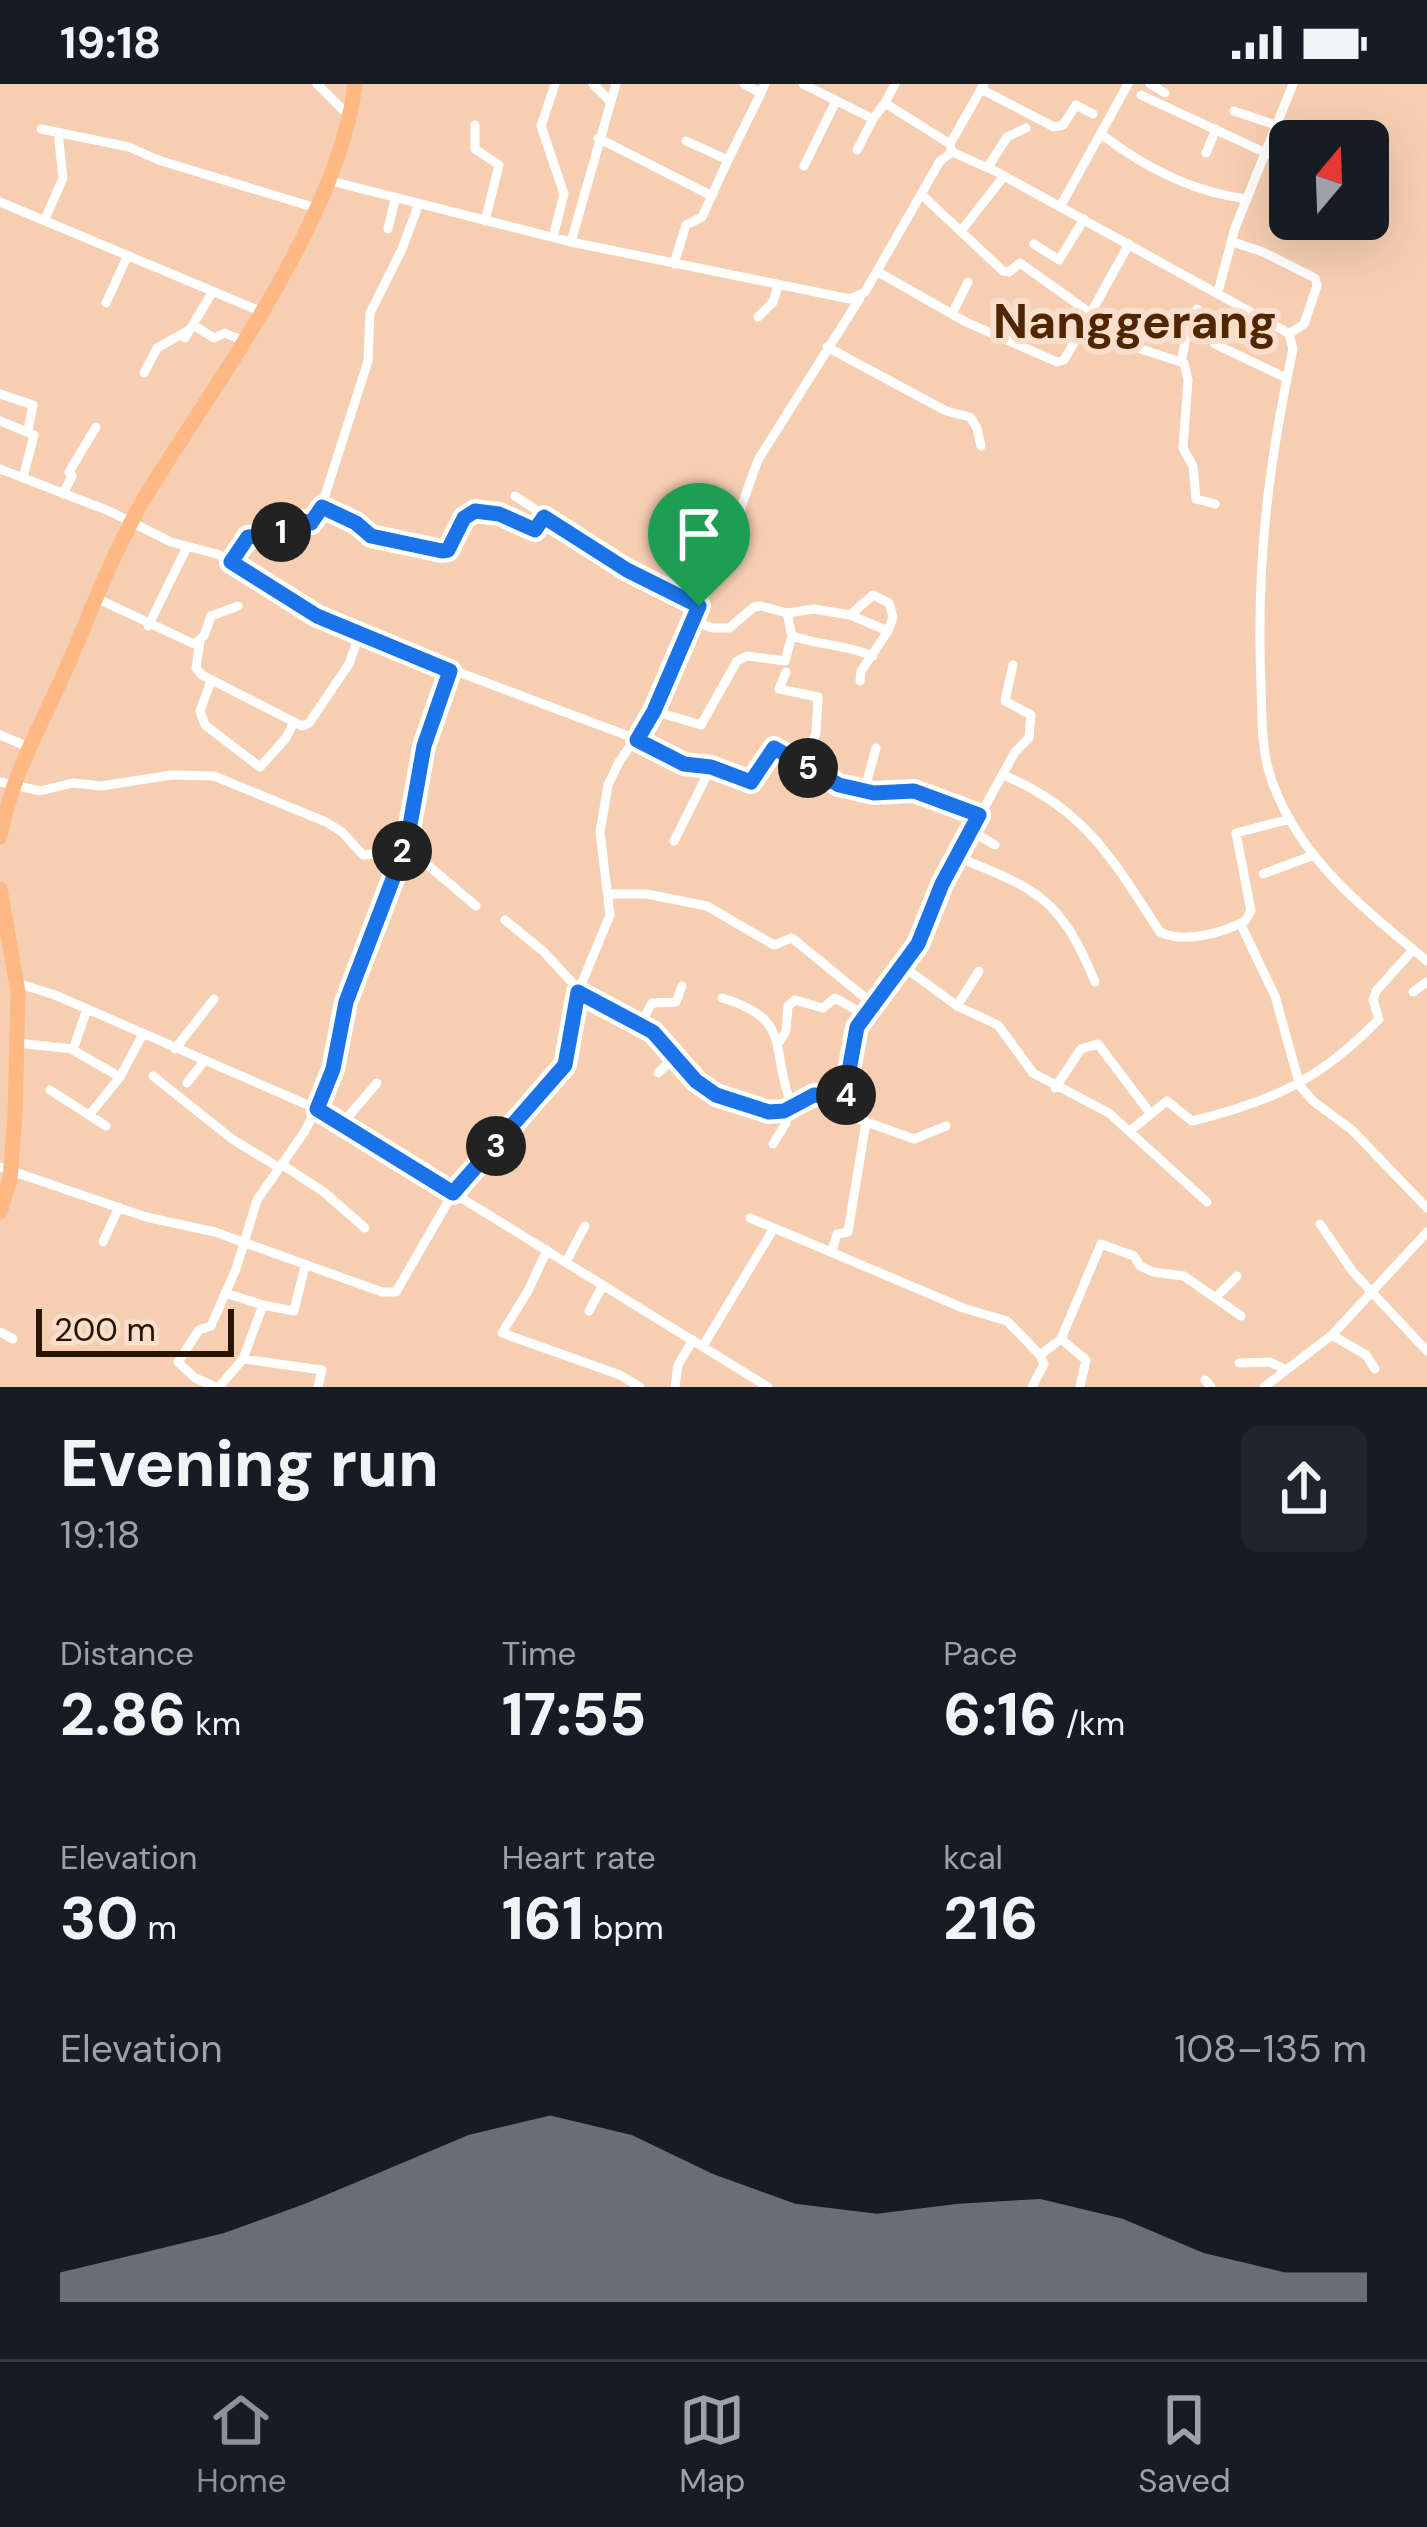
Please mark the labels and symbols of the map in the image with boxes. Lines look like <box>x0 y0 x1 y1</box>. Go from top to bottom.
north arrow <box>1269 120 1389 240</box>
district label: Nanggerang <box>993 290 1277 353</box>
pin <box>648 483 750 606</box>
pin: 1 <box>251 502 311 562</box>
pin: 5 <box>778 738 838 798</box>
pin: 2 <box>372 821 432 881</box>
pin: 4 <box>816 1065 876 1125</box>
pin: 3 <box>466 1116 526 1176</box>
scale bar <box>36 1303 234 1356</box>

